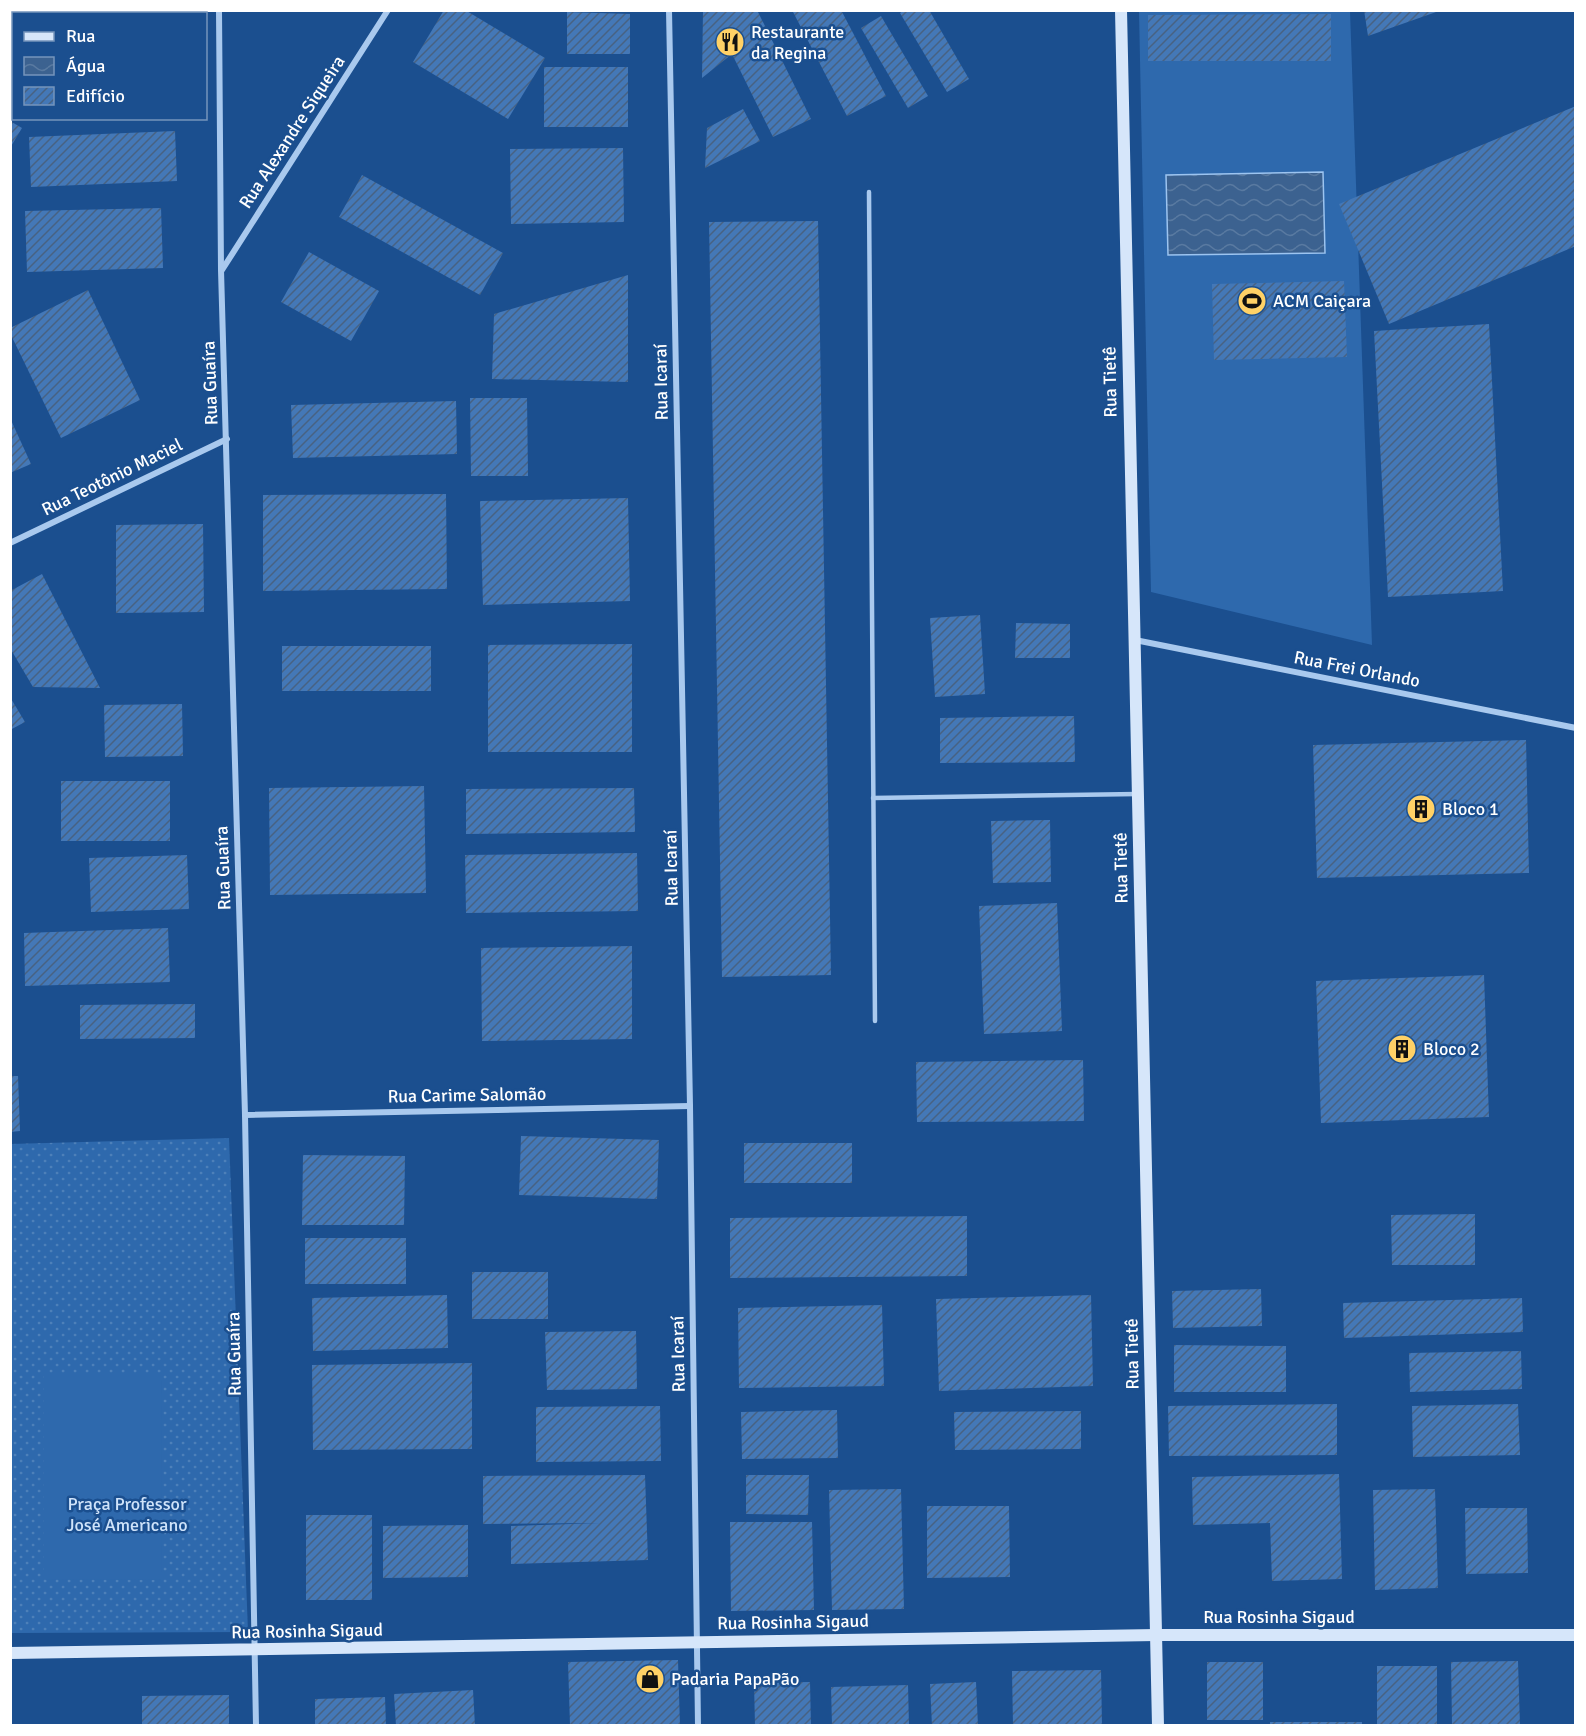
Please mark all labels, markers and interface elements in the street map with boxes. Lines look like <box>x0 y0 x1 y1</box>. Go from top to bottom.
legend <box>12 12 207 120</box>
place label: Restaurante da Regina <box>751 21 844 64</box>
text: Rua <box>66 25 95 47</box>
restaurant icon: Restaurante da Regina <box>714 26 746 58</box>
street label: Rua Alexandre Siqueira <box>234 51 350 213</box>
text: Água <box>66 55 105 77</box>
text: Edifício <box>66 85 125 107</box>
sports icon: ACM Caiçara <box>1236 285 1268 317</box>
place label: ACM Caiçara <box>1273 290 1371 312</box>
street label: Rua Guaíra <box>198 340 222 426</box>
street label: Rua Icaraí <box>649 343 673 421</box>
street label: Rua Tietê <box>1098 346 1122 418</box>
street label: Rua Teotônio Maciel <box>38 433 186 521</box>
street label: Rua Frei Orlando <box>1292 646 1422 692</box>
building icon: Bloco 1 <box>1405 793 1437 825</box>
place label: Bloco 1 <box>1442 798 1499 820</box>
street label: Rua Guaíra <box>211 825 235 911</box>
street label: Rua Icaraí <box>659 829 683 907</box>
street label: Rua Tietê <box>1109 832 1133 904</box>
building icon: Bloco 2 <box>1386 1033 1418 1065</box>
place label: Bloco 2 <box>1423 1038 1480 1060</box>
street label: Rua Carime Salomão <box>387 1083 547 1107</box>
street label: Rua Guaíra <box>222 1312 246 1396</box>
street label: Rua Icaraí <box>666 1315 690 1393</box>
street label: Rua Tietê <box>1120 1318 1144 1390</box>
park label: Praça Professor José Americano <box>66 1493 188 1536</box>
street label: Rua Rosinha Sigaud <box>1203 1606 1355 1628</box>
street label: Rua Rosinha Sigaud <box>717 1610 869 1634</box>
street label: Rua Rosinha Sigaud <box>231 1619 383 1643</box>
shop icon: Padaria PapaPão <box>634 1663 666 1695</box>
place label: Padaria PapaPão <box>671 1668 799 1690</box>

